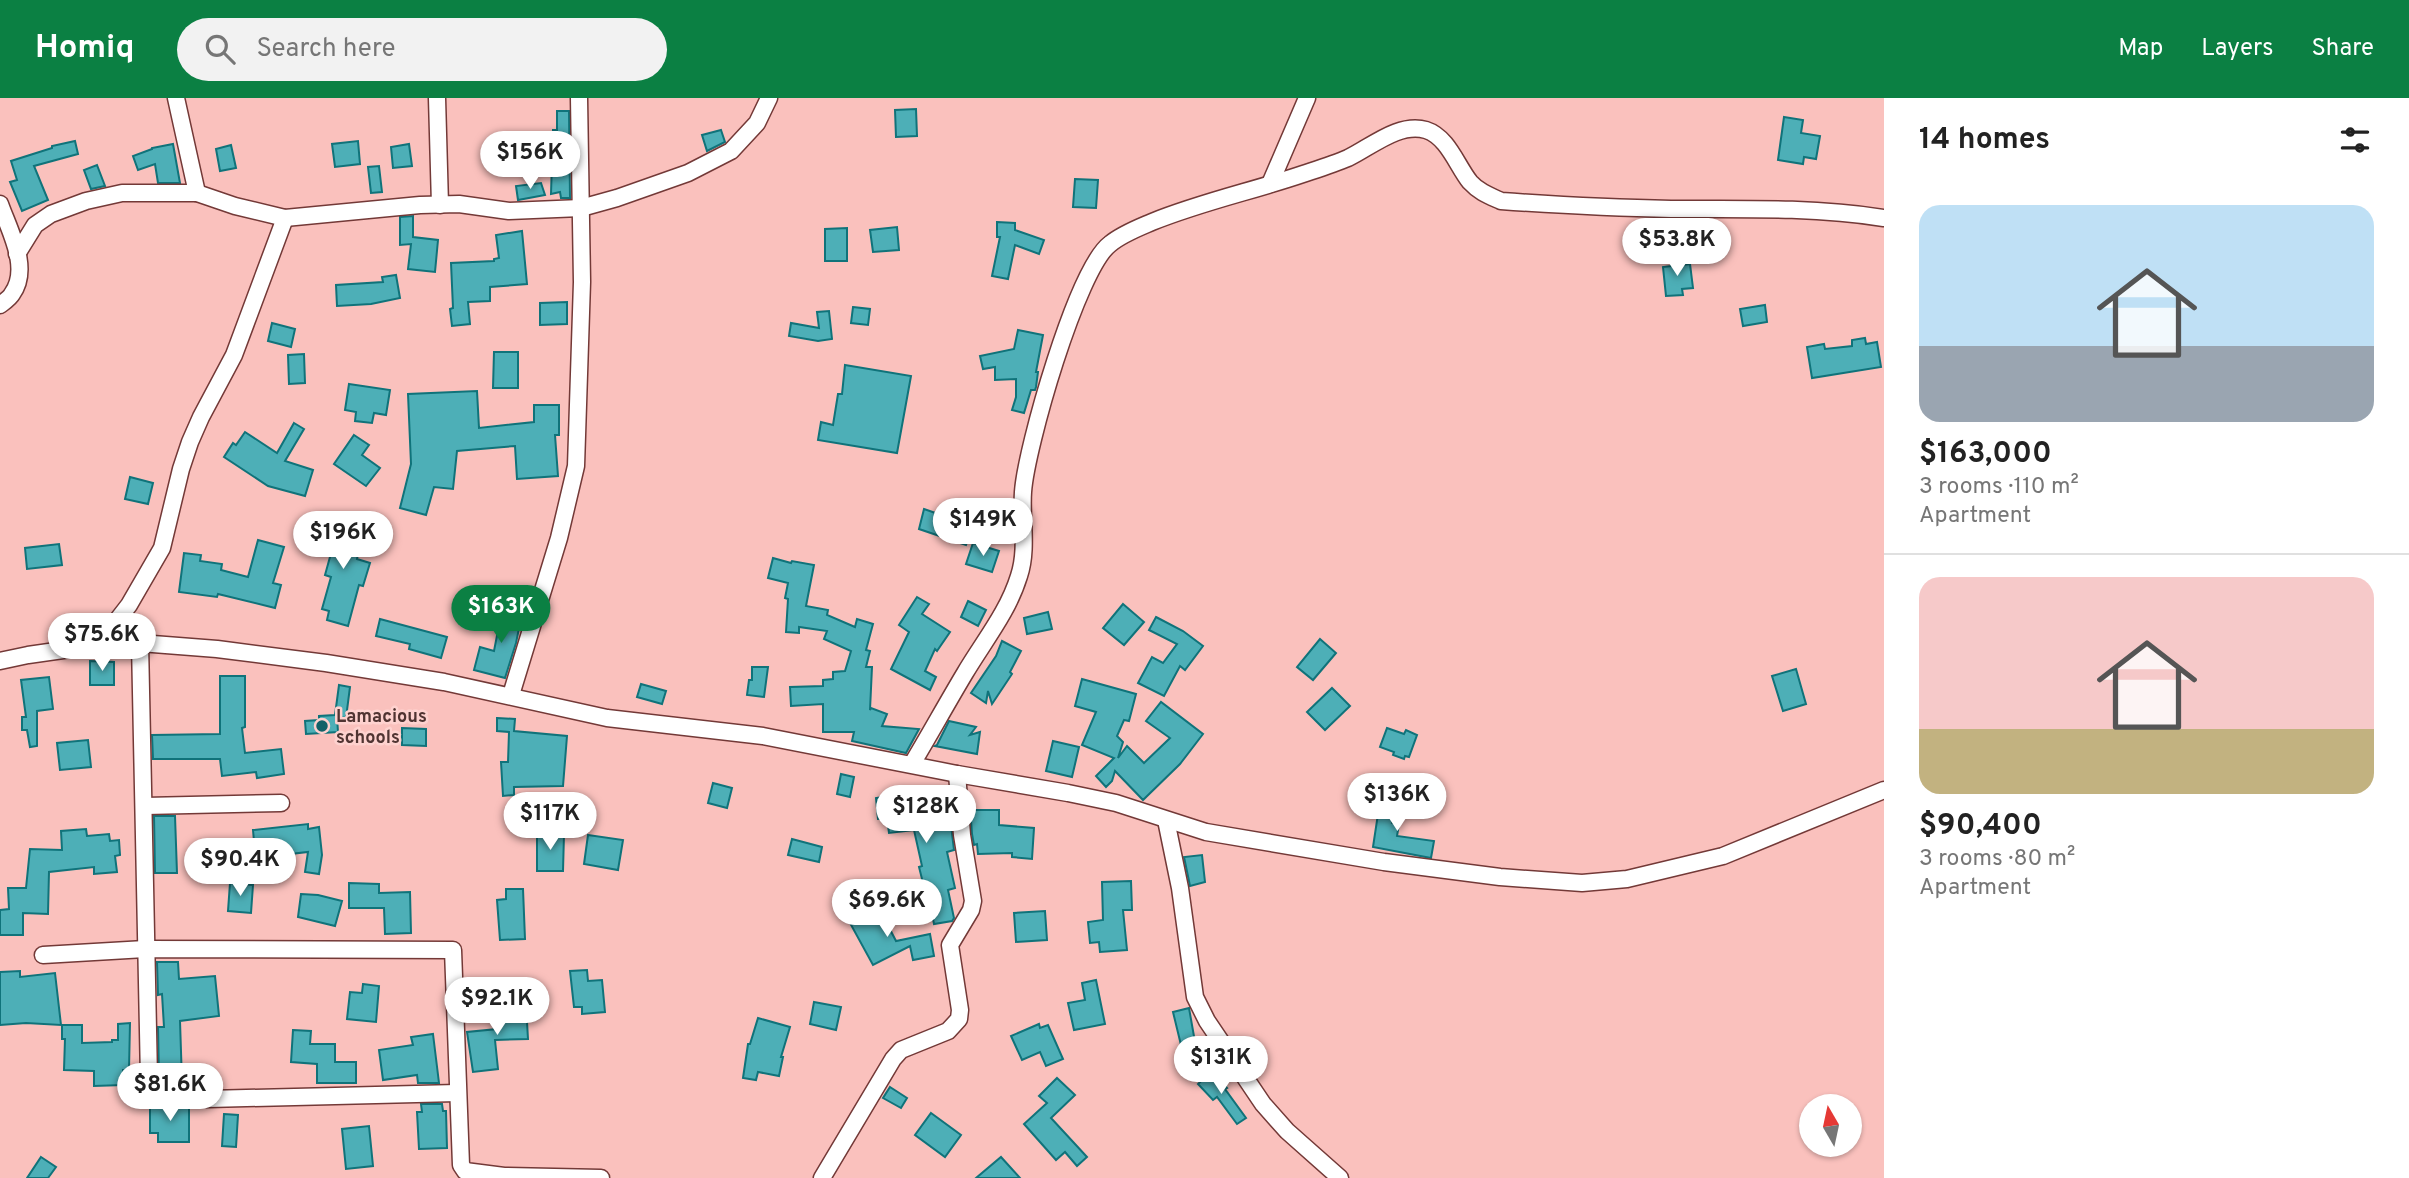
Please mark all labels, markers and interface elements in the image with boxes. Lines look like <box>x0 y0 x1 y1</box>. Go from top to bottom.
search box <box>177 18 667 81</box>
text: Homiq <box>35 28 135 70</box>
icon: search <box>201 30 239 68</box>
text: Search here <box>257 33 395 66</box>
text: Map <box>2118 34 2163 64</box>
text: Layers <box>2201 34 2273 64</box>
text: Share <box>2311 34 2374 64</box>
icon: filters <box>2336 121 2374 159</box>
text: 14 homes <box>1919 122 2050 159</box>
pin: $156K <box>481 132 579 191</box>
text: $156K <box>496 139 564 168</box>
pin: $53.8K <box>1620 218 1734 278</box>
text: $53.8K <box>1638 226 1716 255</box>
icon: home <box>2084 250 2210 376</box>
text: $163,000 <box>1919 436 2052 473</box>
text: 3 rooms · 110 m² <box>1919 473 2079 502</box>
pin: $149K <box>934 498 1032 558</box>
text: Apartment <box>1919 502 2031 531</box>
text: $149K <box>949 506 1017 535</box>
pin: $196K <box>294 512 392 571</box>
text: $196K <box>309 519 377 548</box>
pin: $163K <box>452 586 550 645</box>
text: $163K <box>467 593 535 622</box>
pin: $75.6K <box>45 614 159 673</box>
text: $75.6K <box>64 621 140 650</box>
icon: home <box>2084 622 2210 748</box>
place label: Lamacious schools <box>336 706 427 750</box>
marker: Lamacious schools <box>314 718 330 734</box>
pin: $136K <box>1348 774 1446 833</box>
text: $136K <box>1363 781 1431 810</box>
pin: $128K <box>877 786 975 845</box>
pin: $117K <box>501 792 599 852</box>
text: $128K <box>892 793 960 822</box>
text: $117K <box>520 800 580 829</box>
text: $90,400 <box>1919 808 2042 845</box>
pin: $90.4K <box>183 838 297 898</box>
text: 3 rooms · 80 m² <box>1919 845 2075 874</box>
text: $90.4K <box>200 846 280 875</box>
text: Apartment <box>1919 874 2031 903</box>
pin: $69.6K <box>830 880 944 939</box>
text: $69.6K <box>848 887 926 916</box>
pin: $92.1K <box>440 978 554 1037</box>
text: $92.1K <box>460 985 534 1014</box>
pin: $131K <box>1172 1037 1270 1096</box>
text: $131K <box>1190 1044 1252 1073</box>
pin: $81.6K <box>113 1063 227 1123</box>
text: $81.6K <box>133 1071 207 1100</box>
north arrow <box>1799 1094 1862 1157</box>
map controls <box>1799 1094 1862 1157</box>

